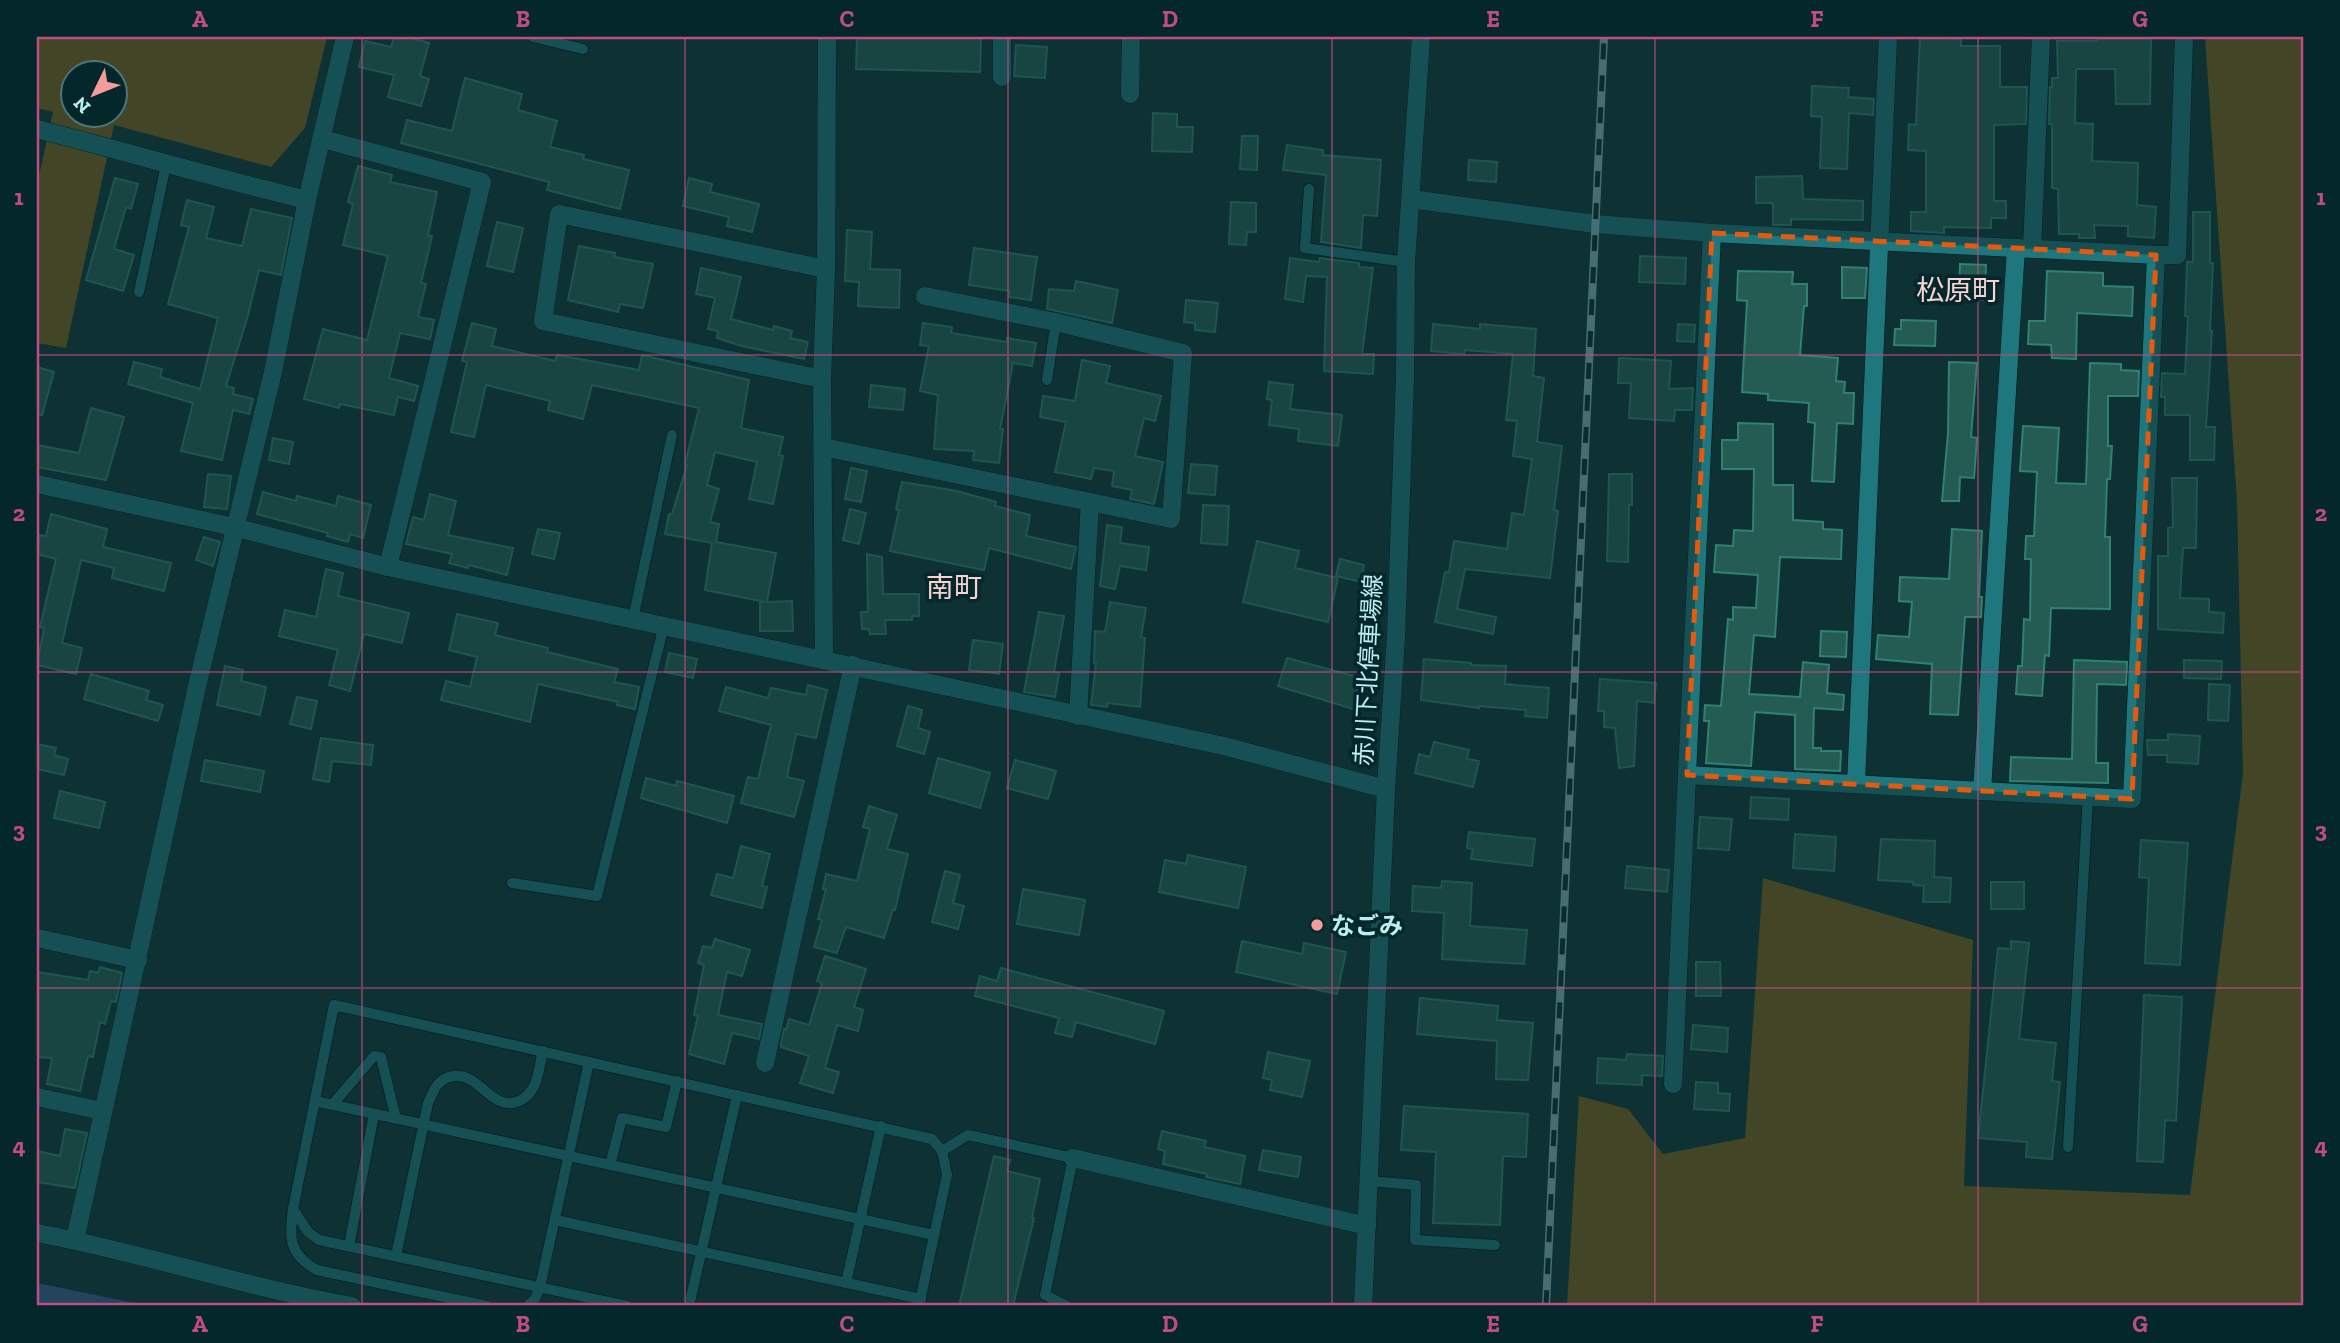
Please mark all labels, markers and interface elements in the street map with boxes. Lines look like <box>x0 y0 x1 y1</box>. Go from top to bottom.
text: A <box>192 5 208 33</box>
text: B <box>516 5 530 33</box>
text: C <box>840 5 854 33</box>
text: D <box>1162 5 1178 33</box>
text: E <box>1486 5 1500 33</box>
text: F <box>1810 5 1824 33</box>
text: G <box>2132 5 2148 33</box>
north arrow <box>60 60 130 130</box>
text: N <box>69 92 95 118</box>
text: 1 <box>14 183 24 211</box>
text: 1 <box>2316 183 2326 211</box>
district label: 松原町 <box>1916 274 2000 307</box>
text: 2 <box>13 499 25 527</box>
text: 2 <box>2315 499 2327 527</box>
district label: 南町 <box>926 571 982 604</box>
street label: 赤川下北停車場線 <box>1348 573 1388 767</box>
text: 3 <box>13 816 25 844</box>
text: 3 <box>2315 816 2327 844</box>
place label: なごみ <box>1331 911 1403 940</box>
marker: なごみ <box>1309 917 1325 933</box>
text: 4 <box>12 1132 26 1160</box>
text: 4 <box>2314 1132 2328 1160</box>
text: A <box>192 1310 208 1338</box>
text: B <box>516 1310 530 1338</box>
text: C <box>840 1310 854 1338</box>
text: D <box>1162 1310 1178 1338</box>
text: E <box>1486 1310 1500 1338</box>
text: F <box>1810 1310 1824 1338</box>
text: G <box>2132 1310 2148 1338</box>

